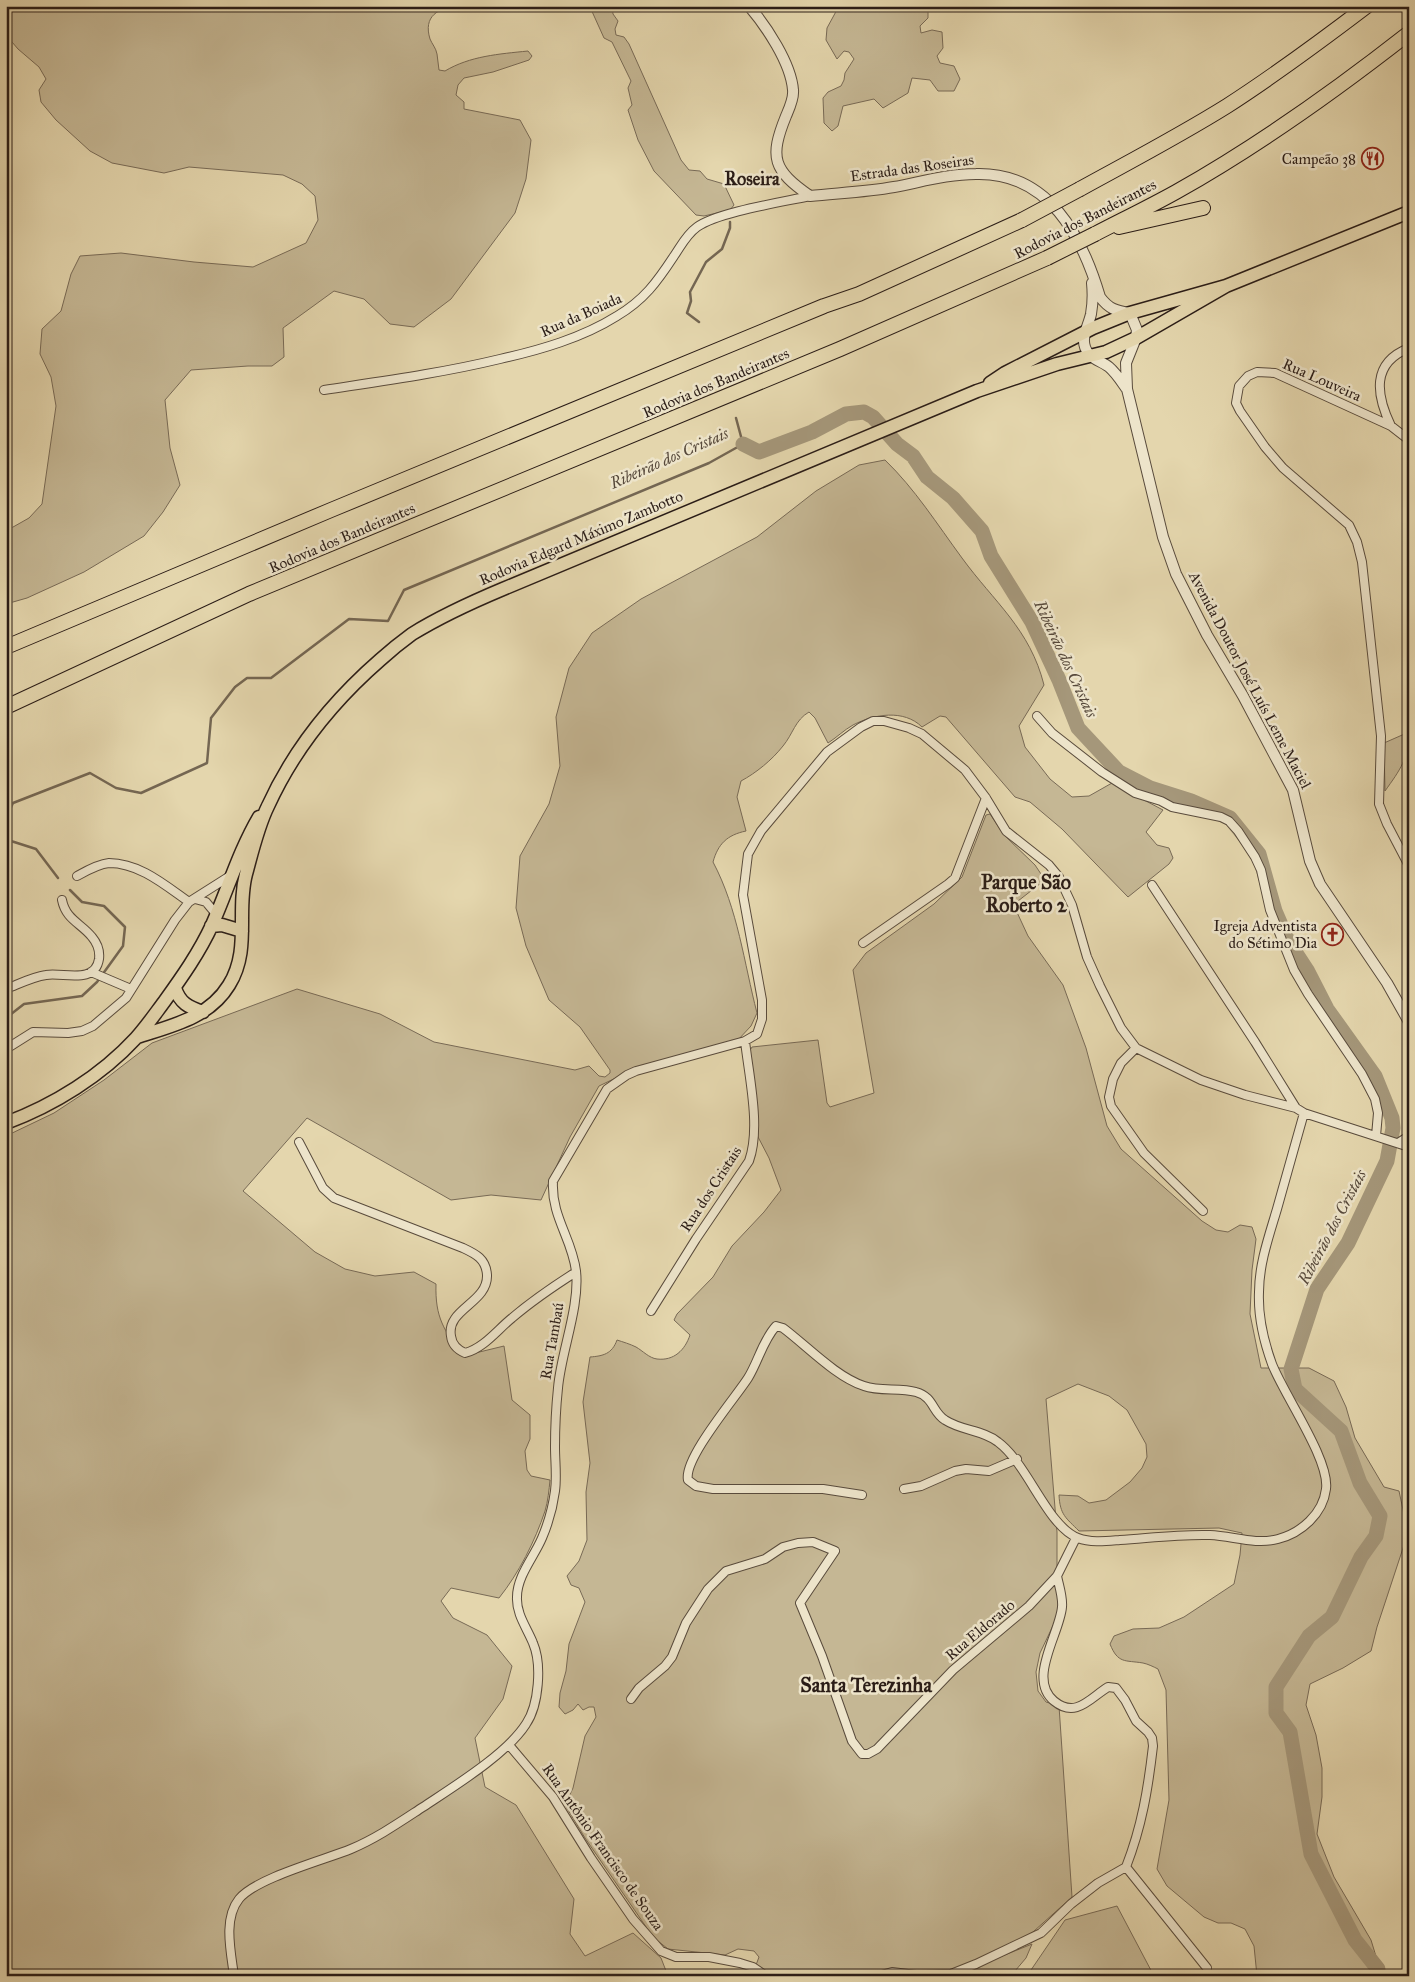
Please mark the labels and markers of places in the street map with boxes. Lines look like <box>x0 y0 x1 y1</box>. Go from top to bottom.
restaurant icon: Campeão 38 <box>1360 147 1384 171</box>
place label: Campeão 38 <box>1282 150 1356 168</box>
place label: Igreja Adventista do Sétimo Dia <box>1213 917 1318 952</box>
church icon: Igreja Adventista do Sétimo Dia <box>1321 923 1345 947</box>

